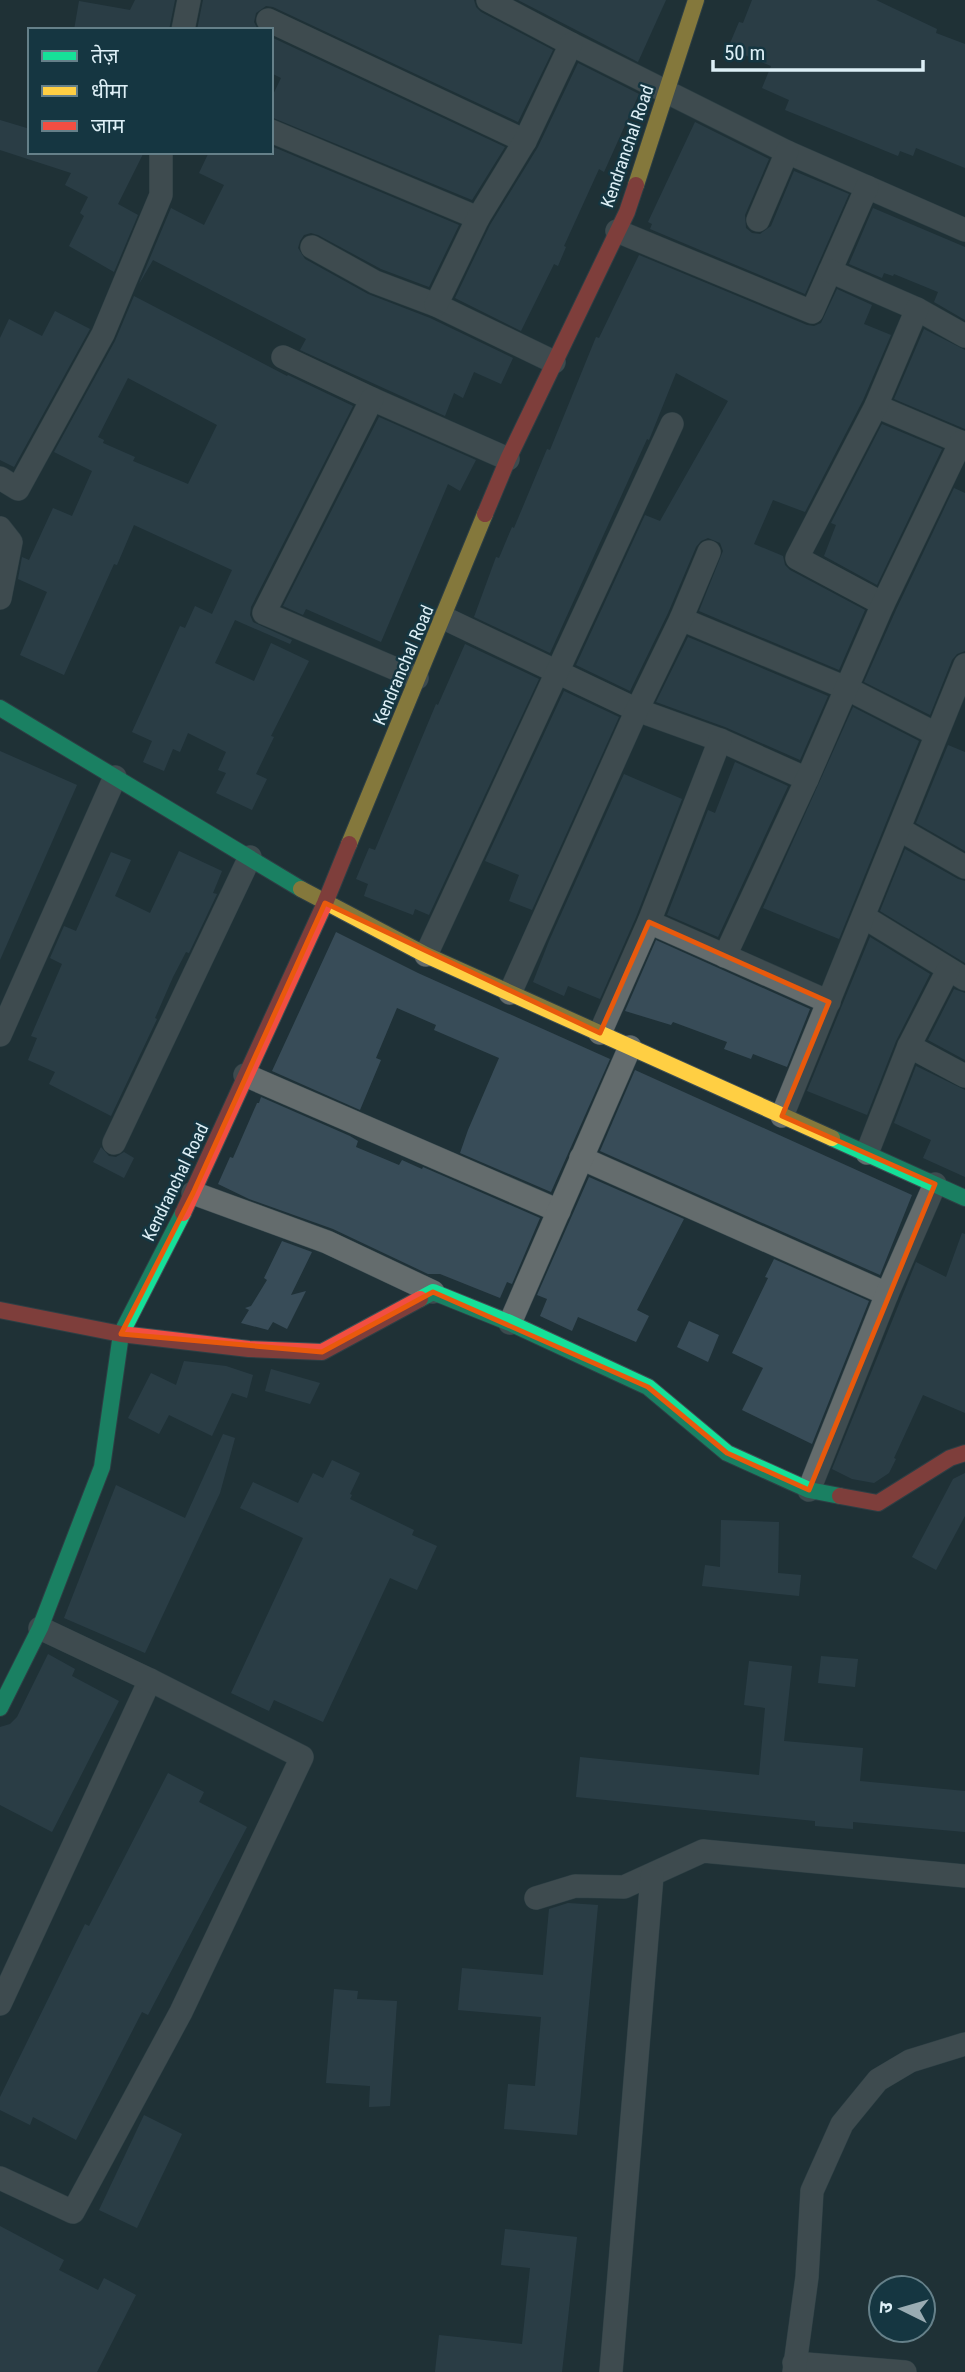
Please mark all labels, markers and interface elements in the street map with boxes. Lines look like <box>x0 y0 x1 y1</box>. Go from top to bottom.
legend <box>28 28 273 154</box>
scale bar <box>713 28 923 72</box>
text: 50 m <box>724 41 765 65</box>
text: तेज़ <box>91 44 119 68</box>
text: धीमा <box>91 79 128 103</box>
street label: Kendranchal Road <box>596 82 658 210</box>
text: जाम <box>91 114 125 138</box>
street label: Kendranchal Road <box>368 602 438 728</box>
street label: Kendranchal Road <box>137 1120 213 1244</box>
north arrow <box>867 2274 937 2344</box>
text: उ <box>874 2300 898 2314</box>

